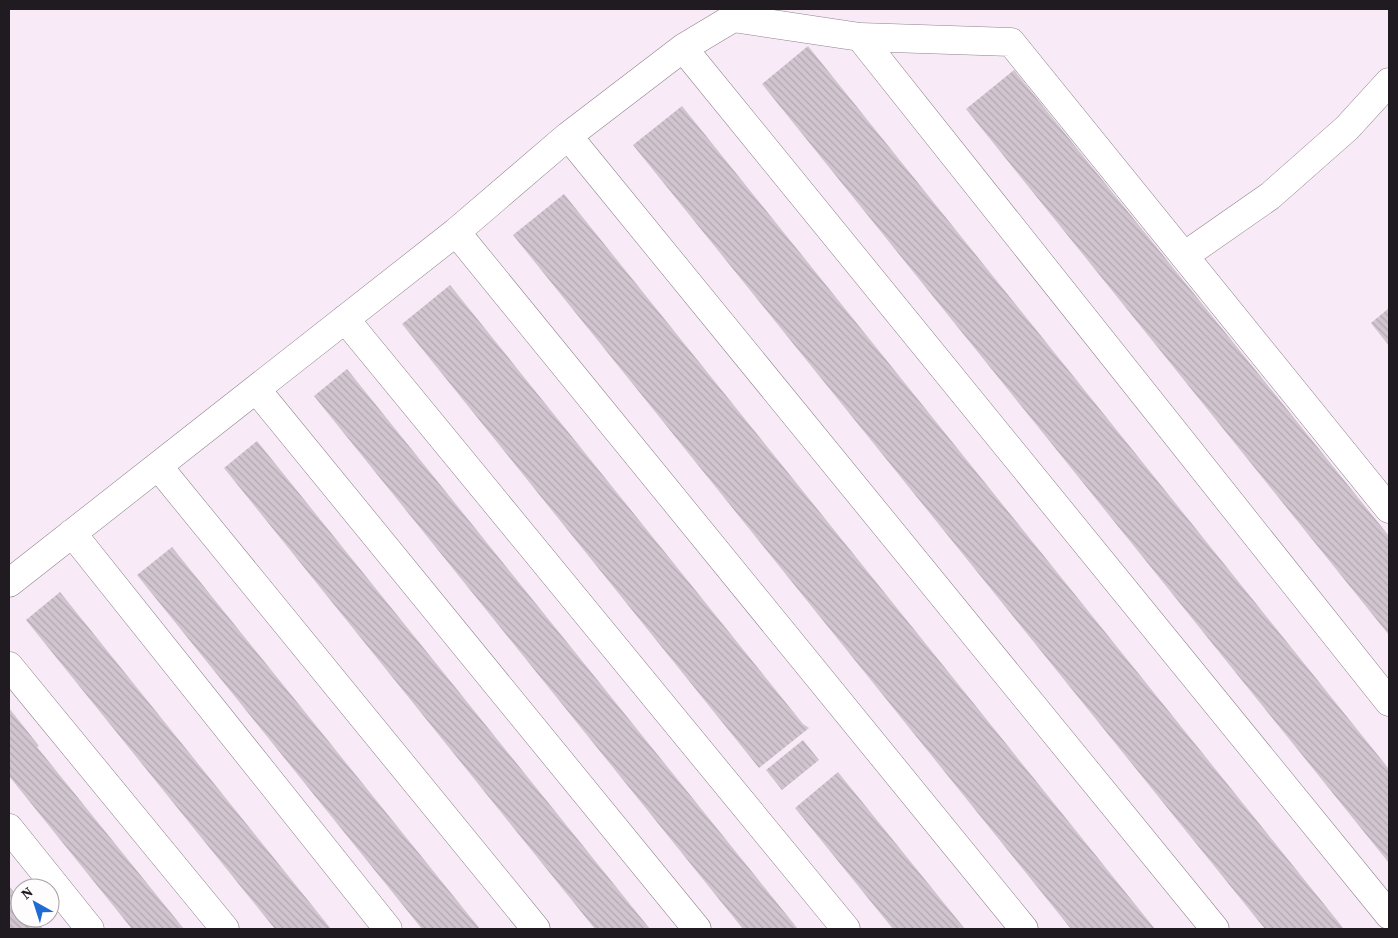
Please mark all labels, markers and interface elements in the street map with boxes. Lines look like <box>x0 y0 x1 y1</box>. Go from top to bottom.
north arrow <box>10 878 60 928</box>
text: N <box>17 882 37 904</box>

